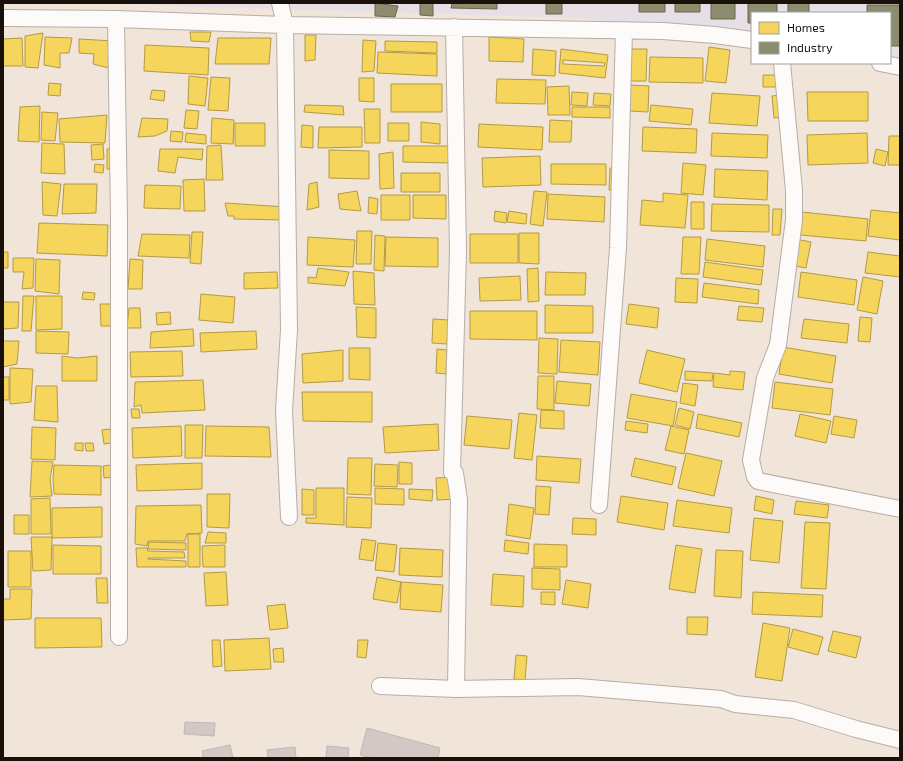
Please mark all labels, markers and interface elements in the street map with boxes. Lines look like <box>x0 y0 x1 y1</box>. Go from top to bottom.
legend <box>751 12 891 64</box>
text: Homes <box>787 20 825 34</box>
text: Industry <box>787 40 833 54</box>

